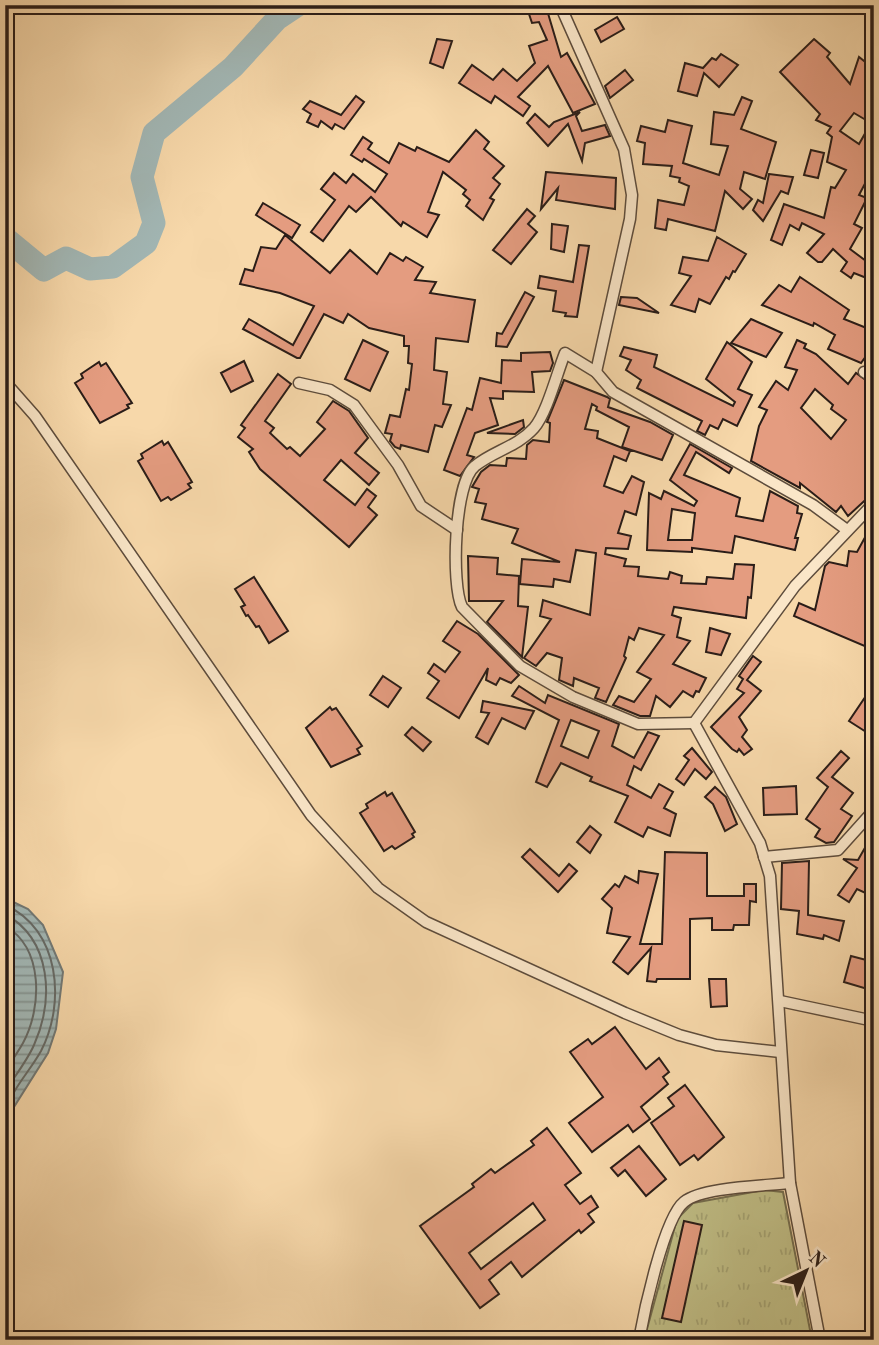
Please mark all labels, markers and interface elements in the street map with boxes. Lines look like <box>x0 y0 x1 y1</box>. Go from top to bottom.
north arrow <box>770 1236 840 1306</box>
text: N <box>804 1248 828 1273</box>

